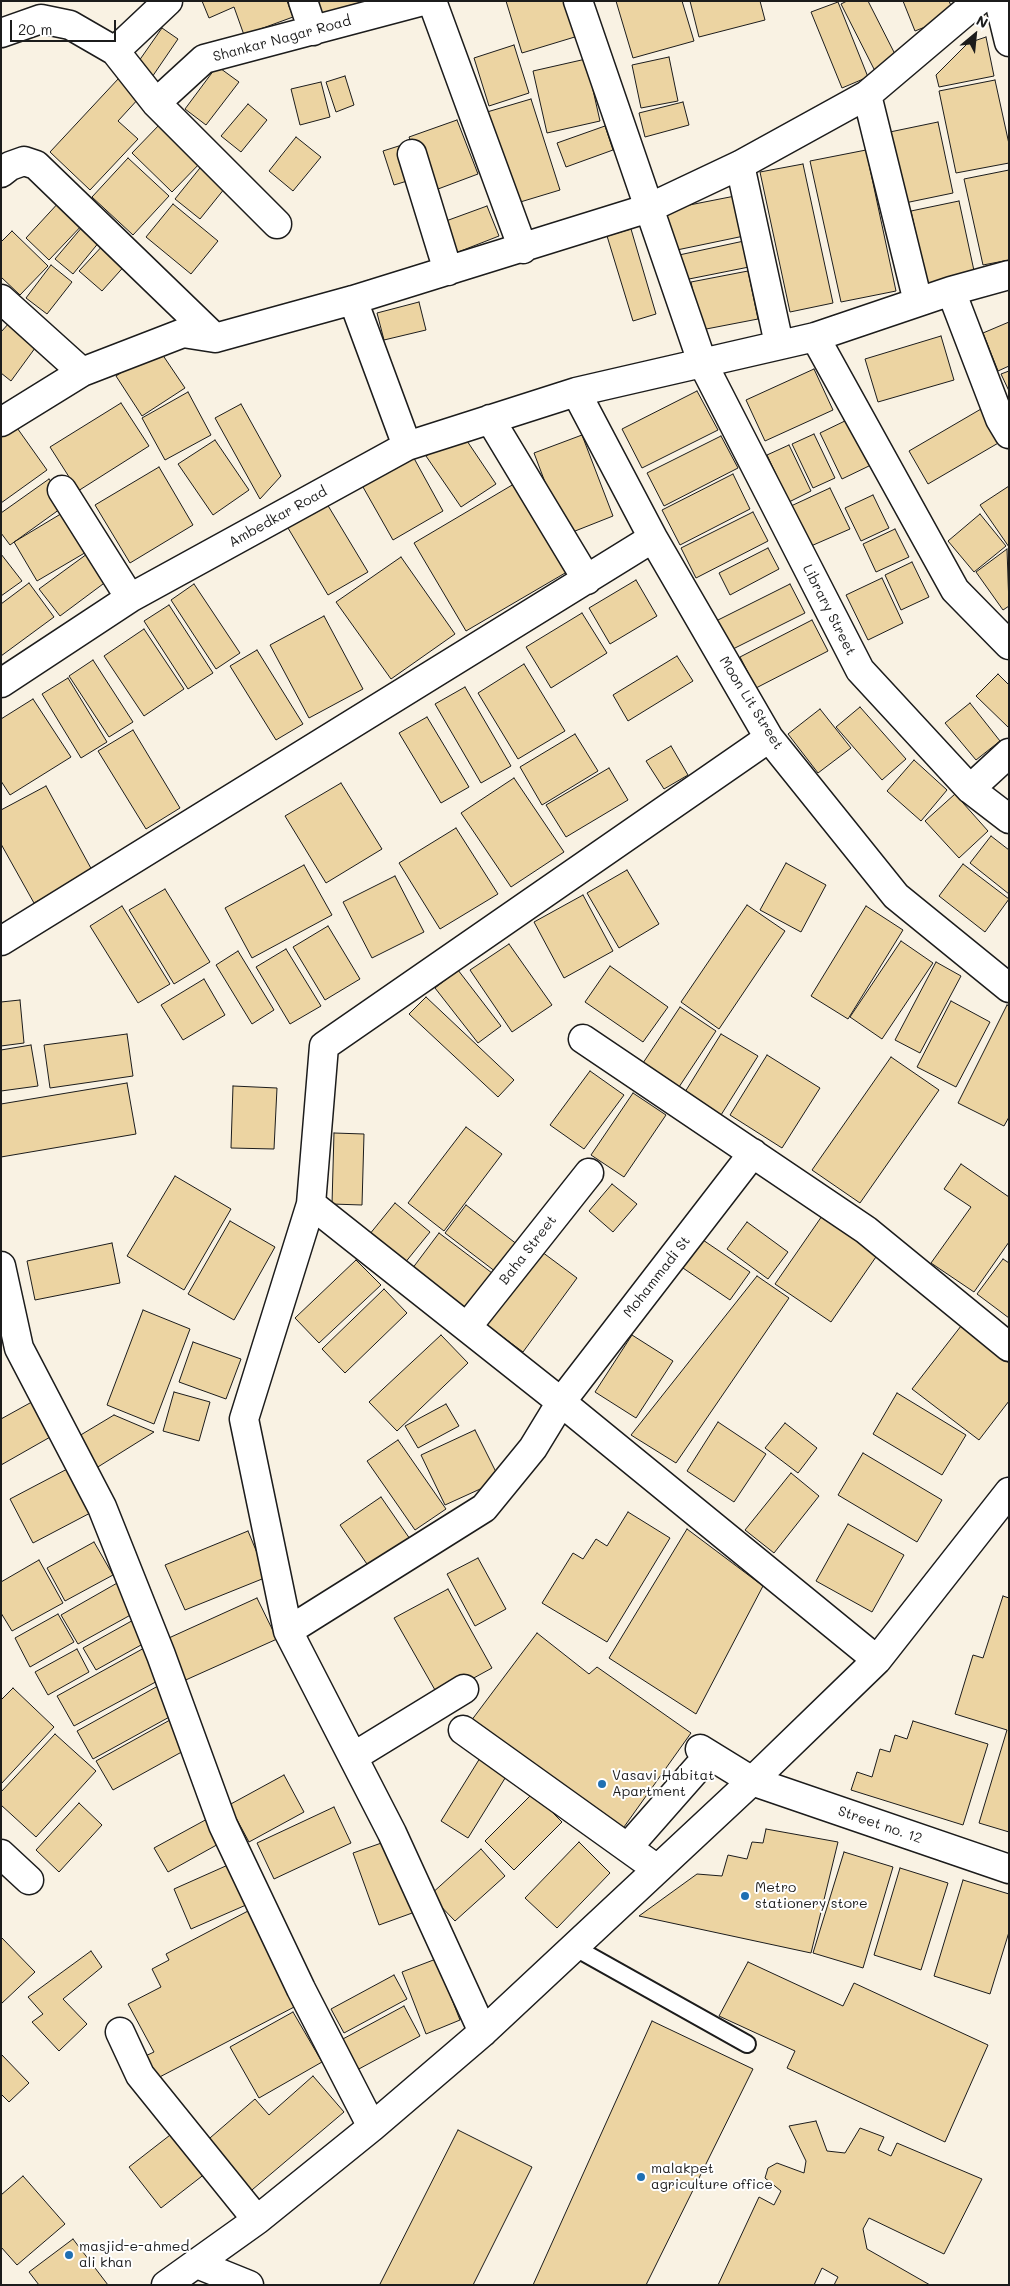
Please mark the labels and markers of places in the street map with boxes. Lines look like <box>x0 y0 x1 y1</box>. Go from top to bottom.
place label: Vasavi Habitat Apartment <box>612 1768 714 1800</box>
marker: Vasavi Habitat Apartment <box>596 1778 608 1790</box>
place label: Metro stationery store <box>755 1880 868 1912</box>
marker: Metro stationery store <box>739 1890 751 1902</box>
place label: malakpet agriculture office <box>651 2161 773 2194</box>
marker: malakpet agriculture office <box>635 2171 647 2183</box>
place label: masjid-e-ahmed ali khan <box>79 2239 189 2272</box>
marker: masjid-e-ahmed ali khan <box>63 2249 75 2261</box>

